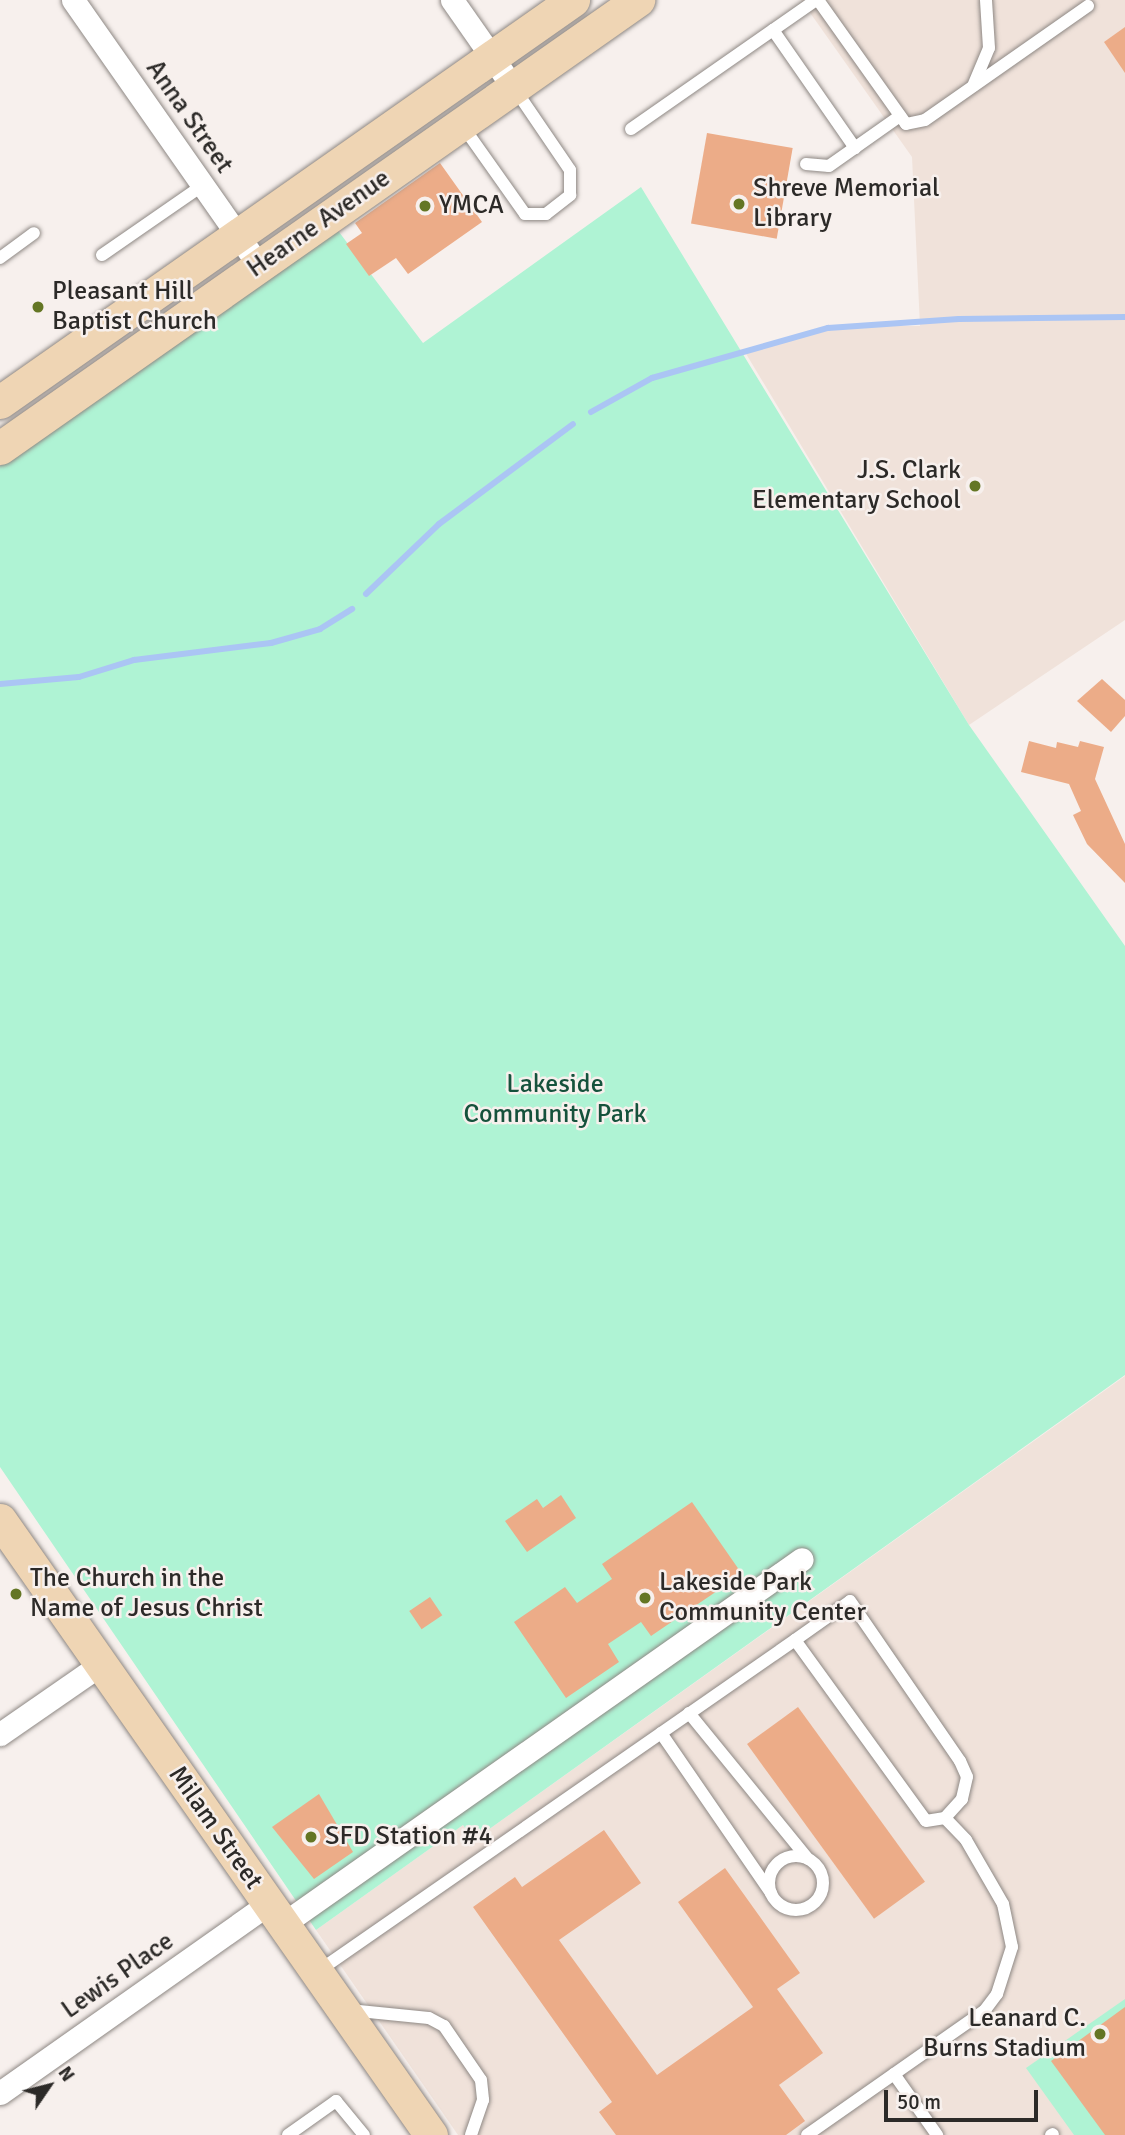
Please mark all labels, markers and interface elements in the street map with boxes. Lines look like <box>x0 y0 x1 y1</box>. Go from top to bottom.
street label: Anna Street <box>139 54 239 180</box>
street label: Hearne Avenue <box>241 163 397 285</box>
place label: Shreve Memorial Library <box>753 173 940 234</box>
place label: YMCA <box>439 190 504 222</box>
marker: Shreve Memorial Library <box>731 196 747 212</box>
marker: YMCA <box>417 198 433 214</box>
place label: Pleasant Hill Baptist Church <box>52 276 217 338</box>
marker: Pleasant Hill Baptist Church <box>30 299 46 315</box>
place label: J.S. Clark Elementary School <box>752 455 961 516</box>
marker: J.S. Clark Elementary School <box>967 478 983 494</box>
park label: Lakeside Community Park <box>464 1069 646 1130</box>
place label: The Church in the Name of Jesus Christ <box>30 1563 263 1624</box>
place label: Lakeside Park Community Center <box>659 1567 866 1628</box>
marker: The Church in the Name of Jesus Christ <box>8 1586 24 1602</box>
marker: Lakeside Park Community Center <box>637 1590 653 1606</box>
street label: Milam Street <box>161 1760 269 1896</box>
place label: SFD Station #4 <box>325 1821 493 1853</box>
marker: SFD Station #4 <box>303 1829 319 1845</box>
street label: Lewis Place <box>56 1926 180 2026</box>
place label: Leanard C. Burns Stadium <box>923 2003 1086 2064</box>
marker: Leanard C. Burns Stadium <box>1092 2026 1108 2042</box>
north arrow <box>14 2051 84 2121</box>
text: N <box>53 2062 80 2086</box>
scale bar <box>887 2076 1041 2120</box>
text: 50 m <box>897 2089 941 2115</box>

